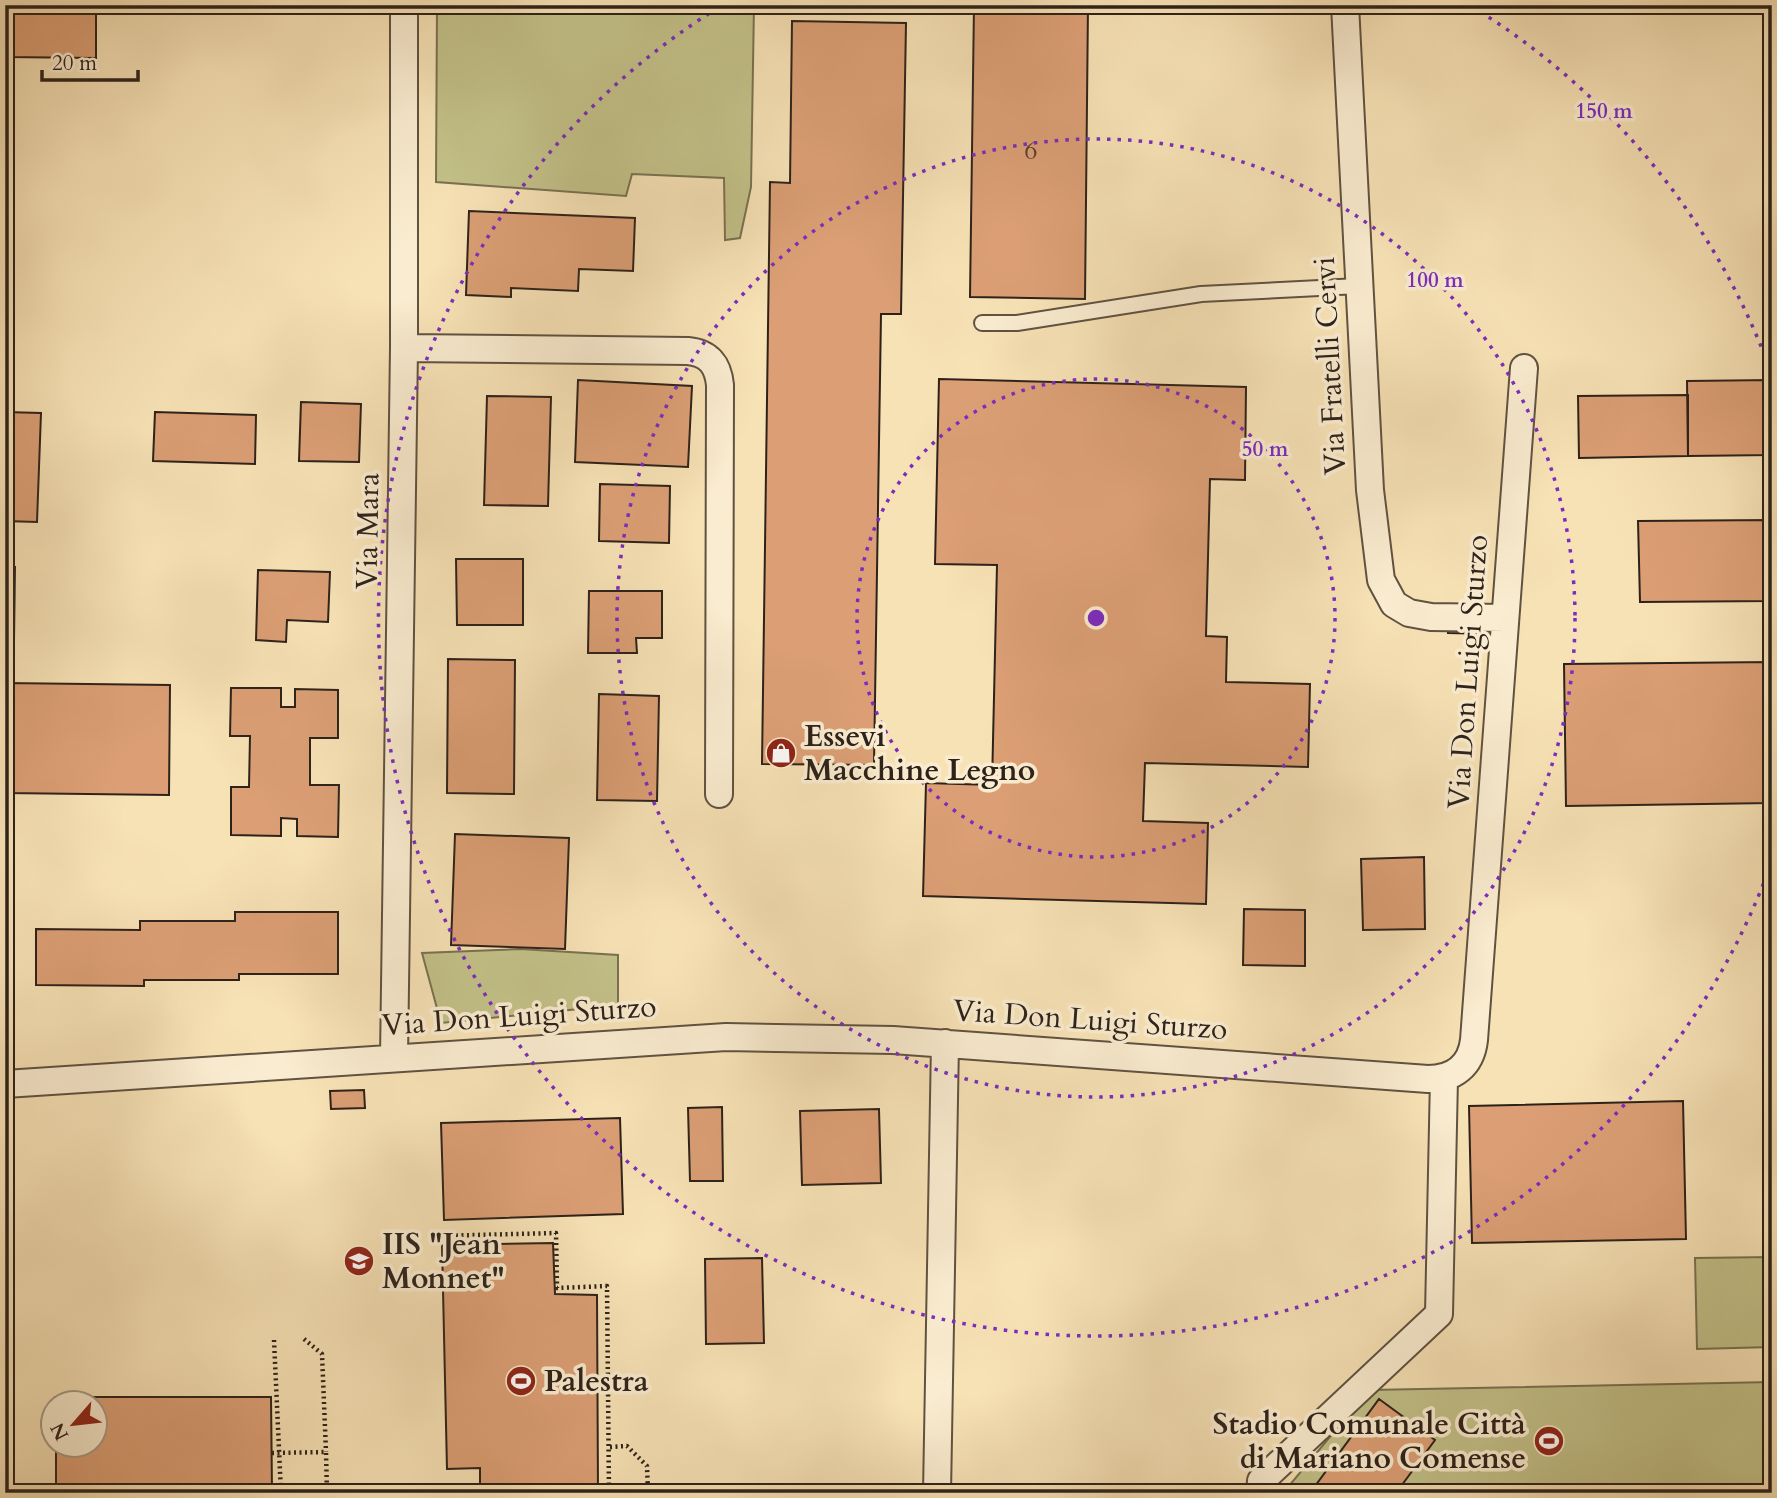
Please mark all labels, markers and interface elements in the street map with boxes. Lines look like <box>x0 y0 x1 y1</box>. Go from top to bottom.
scale bar <box>42 38 138 82</box>
text: 20 m <box>52 49 97 78</box>
text: 150 m <box>1575 97 1633 126</box>
house number: 6 <box>1024 133 1038 168</box>
street label: Via Fratelli Cervi <box>1304 256 1356 476</box>
text: 100 m <box>1406 266 1464 295</box>
text: 50 m <box>1242 435 1289 464</box>
street label: Via Mara <box>346 472 390 590</box>
street label: Via Don Luigi Sturzo <box>1438 533 1498 811</box>
centre of rings <box>1084 606 1108 630</box>
place label: Essevi Macchine Legno <box>804 716 1035 791</box>
shop icon: Essevi Macchine Legno <box>764 736 798 770</box>
street label: Via Don Luigi Sturzo <box>380 986 658 1046</box>
street label: Via Don Luigi Sturzo <box>951 990 1229 1050</box>
place label: IIS "Jean Monnet" <box>382 1224 505 1299</box>
school or university icon: IIS "Jean Monnet" <box>342 1244 376 1278</box>
place label: Palestra <box>544 1361 649 1402</box>
sports icon: Palestra <box>504 1364 538 1398</box>
north arrow <box>38 1390 108 1460</box>
place label: Stadio Comunale Città di Mariano Comense <box>1212 1404 1526 1479</box>
text: N <box>44 1418 75 1445</box>
sports icon: Stadio Comunale Città di Mariano Comense <box>1532 1424 1566 1458</box>

